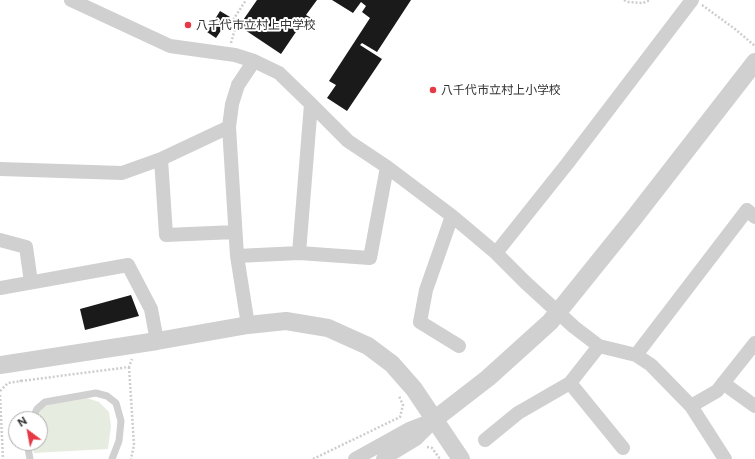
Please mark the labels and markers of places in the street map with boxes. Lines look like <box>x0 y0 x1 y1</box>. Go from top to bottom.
place label: 八千代市立村上中学校 <box>196 18 316 32</box>
marker: 八千代市立村上中学校 <box>183 20 193 30</box>
place label: 八千代市立村上小学校 <box>441 83 561 97</box>
marker: 八千代市立村上小学校 <box>428 85 438 95</box>

